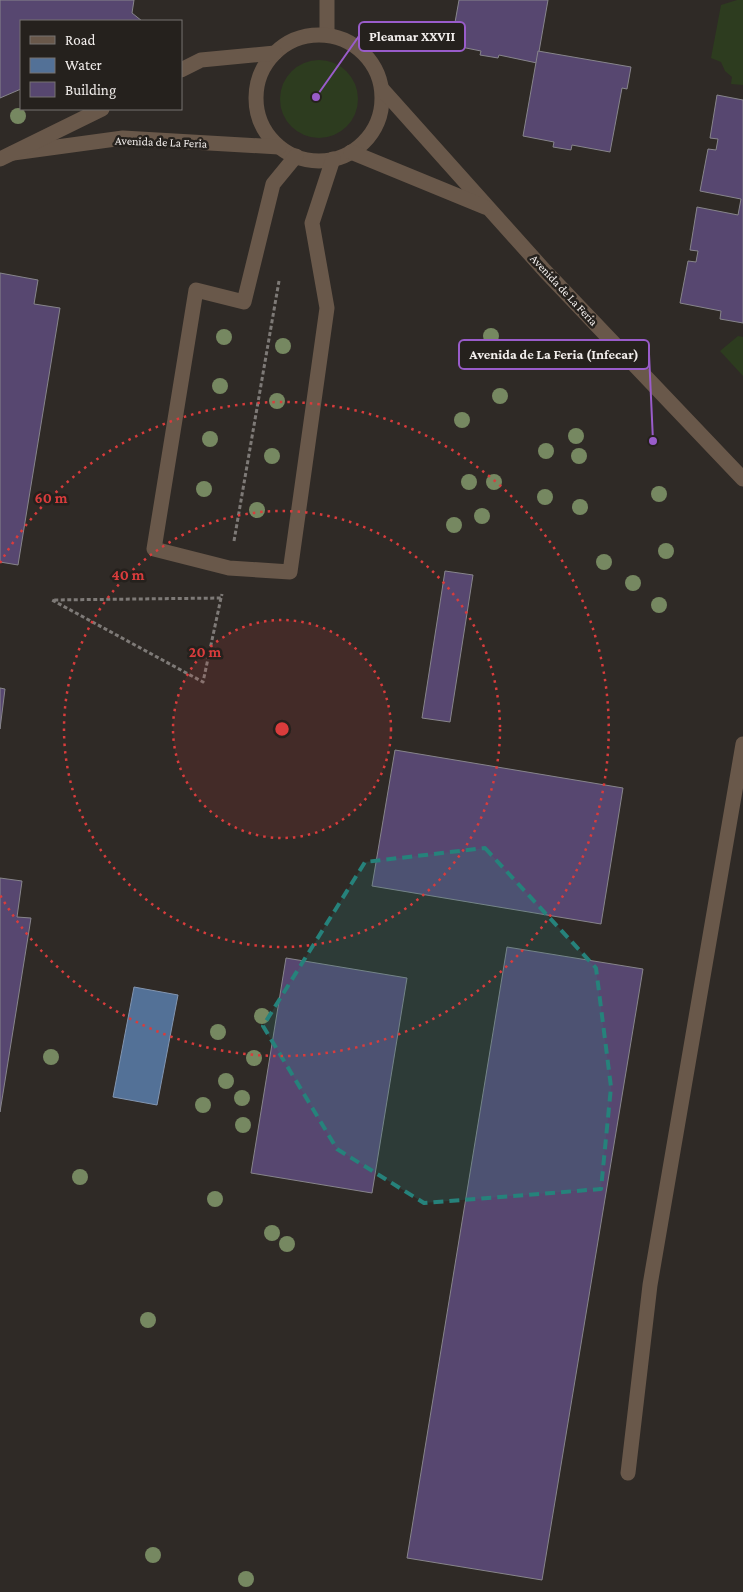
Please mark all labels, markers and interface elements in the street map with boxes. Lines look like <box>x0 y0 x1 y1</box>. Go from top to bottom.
legend <box>20 20 182 110</box>
callout: Pleamar XXVII <box>359 22 465 51</box>
text: Pleamar XXVII <box>369 28 455 44</box>
text: Road <box>65 32 96 48</box>
text: Water <box>65 57 102 73</box>
text: Building <box>65 82 116 99</box>
street label: Avenida de La Feria <box>115 133 208 151</box>
street label: Avenida de La Feria <box>527 251 601 329</box>
callout: Avenida de La Feria (Infecar) <box>459 340 649 369</box>
text: Avenida de La Feria (Infecar) <box>468 346 639 363</box>
text: 60 m <box>35 490 68 506</box>
text: 40 m <box>112 567 145 583</box>
text: 20 m <box>189 644 221 660</box>
centre of rings <box>273 720 291 738</box>

